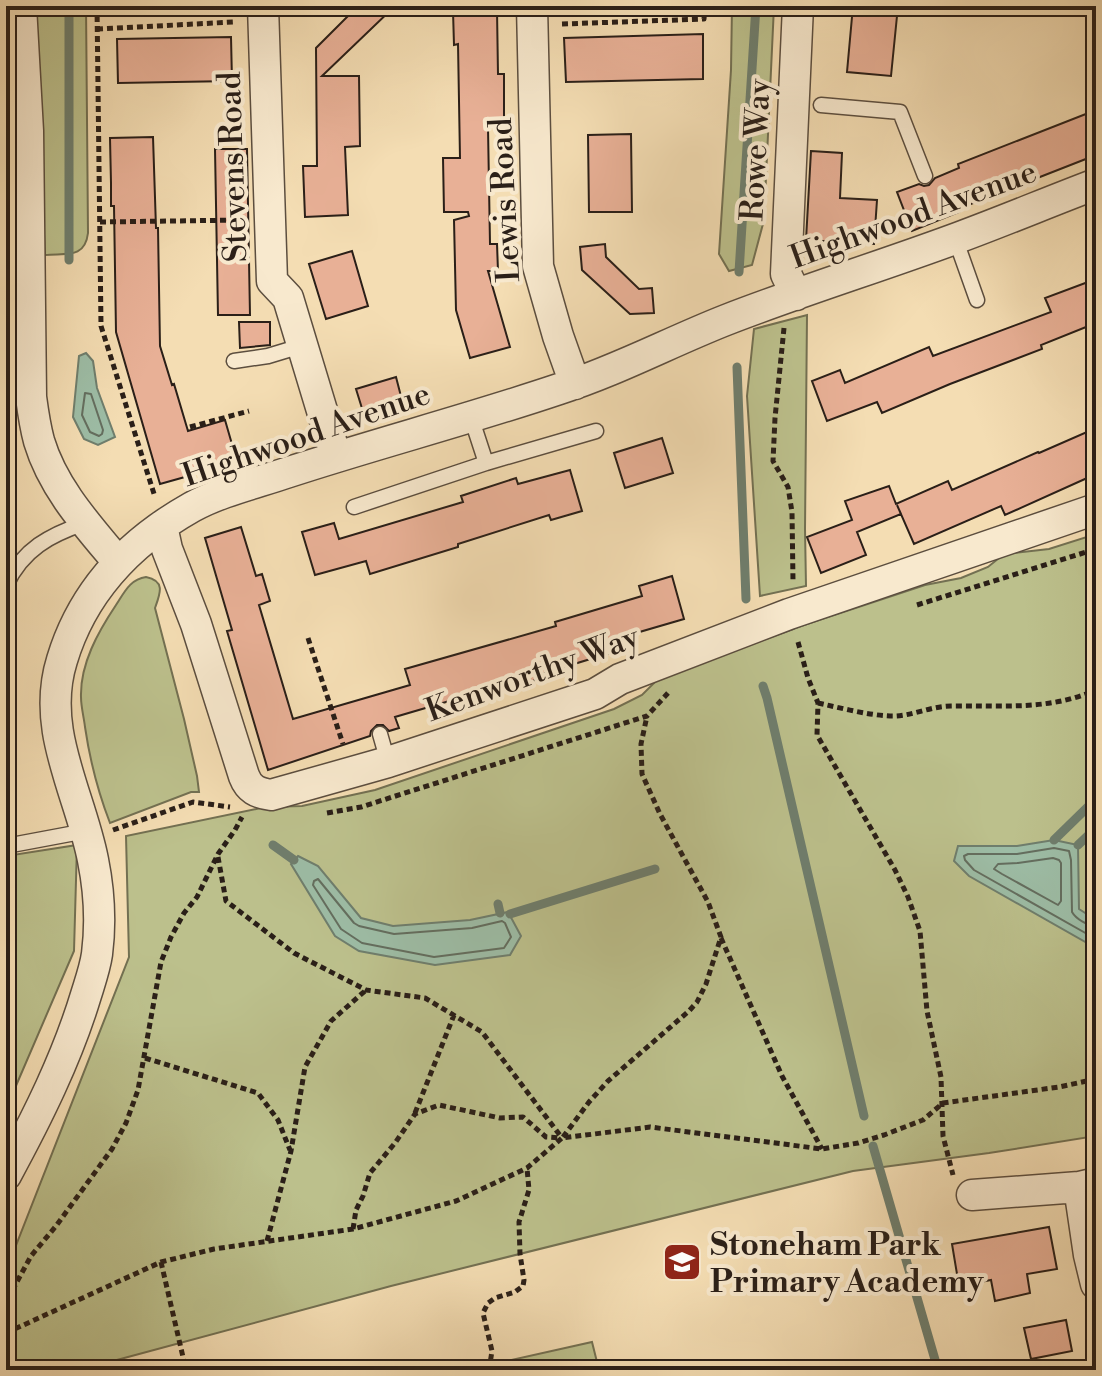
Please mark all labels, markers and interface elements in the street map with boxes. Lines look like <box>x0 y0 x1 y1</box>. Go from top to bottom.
street label: Stevens Road <box>210 71 256 263</box>
street label: Rowe Way <box>732 77 780 222</box>
street label: Lewis Road <box>481 117 529 283</box>
street label: Highwood Avenue <box>785 152 1042 278</box>
street label: Highwood Avenue <box>177 374 436 496</box>
street label: Kenworthy Way <box>420 617 645 731</box>
place label: Stoneham Park Primary Academy <box>710 1225 984 1302</box>
school or university icon: Stoneham Park Primary Academy <box>661 1241 703 1283</box>

